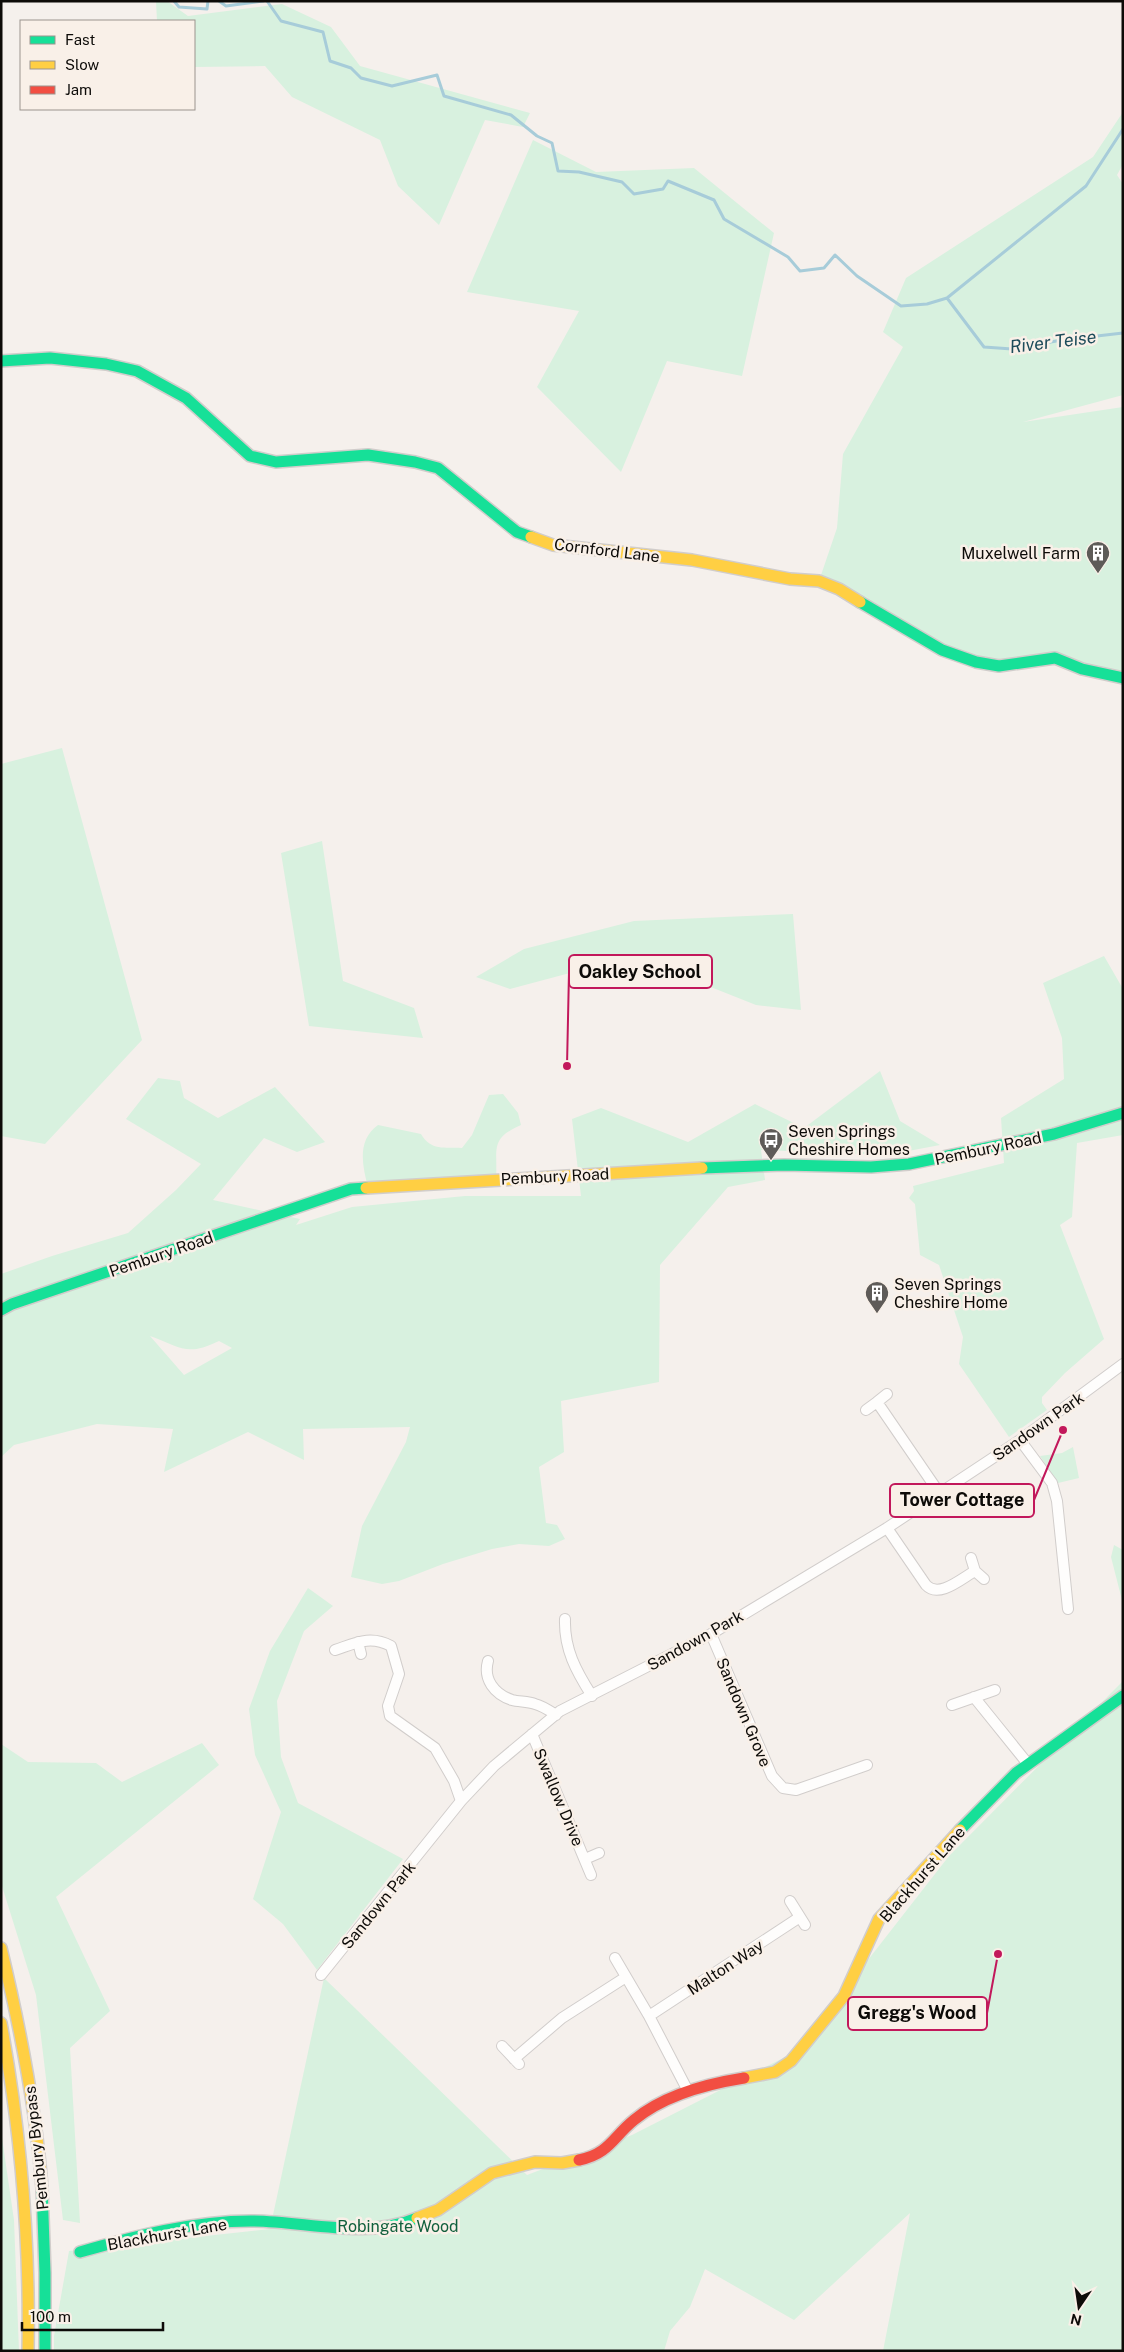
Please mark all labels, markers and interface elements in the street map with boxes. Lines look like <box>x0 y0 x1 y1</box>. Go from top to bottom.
legend <box>20 20 195 110</box>
text: Fast <box>65 31 95 48</box>
text: Slow <box>65 56 100 73</box>
text: Jam <box>65 81 92 98</box>
water label: River Teise <box>1008 326 1098 357</box>
street label: Cornford Lane <box>553 535 661 566</box>
building icon: Muxelwell Farm <box>1085 540 1111 574</box>
place label: Muxelwell Farm <box>961 544 1080 563</box>
callout: Oakley School <box>569 955 712 988</box>
text: Oakley School <box>579 961 702 982</box>
place label: Seven Springs Cheshire Homes <box>788 1122 910 1159</box>
bus stop icon: Seven Springs Cheshire Homes <box>758 1127 784 1161</box>
street label: Pembury Road <box>933 1128 1043 1169</box>
street label: Pembury Road <box>500 1164 610 1189</box>
street label: Pembury Road <box>107 1228 216 1281</box>
place label: Seven Springs Cheshire Home <box>894 1275 1008 1312</box>
building icon: Seven Springs Cheshire Home <box>864 1280 890 1314</box>
street label: Sandown Park <box>989 1388 1088 1465</box>
callout: Tower Cottage <box>890 1484 1034 1517</box>
text: Tower Cottage <box>900 1489 1024 1510</box>
street label: Sandown Park <box>644 1606 747 1675</box>
street label: Sandown Grove <box>712 1655 775 1770</box>
street label: Swallow Drive <box>529 1745 588 1849</box>
street label: Blackhurst Lane <box>876 1822 969 1926</box>
street label: Sandown Park <box>337 1858 419 1953</box>
street label: Malton Way <box>684 1936 767 1999</box>
callout: Gregg's Wood <box>848 1997 987 2030</box>
text: Gregg's Wood <box>858 2002 976 2023</box>
street label: Pembury Bypass <box>21 2085 52 2211</box>
street label: Blackhurst Lane <box>106 2215 228 2254</box>
park label: Robingate Wood <box>337 2217 459 2236</box>
north arrow <box>1054 2282 1104 2332</box>
scale bar <box>22 2300 164 2332</box>
text: 100 m <box>30 2308 71 2325</box>
text: N <box>1069 2311 1083 2329</box>

